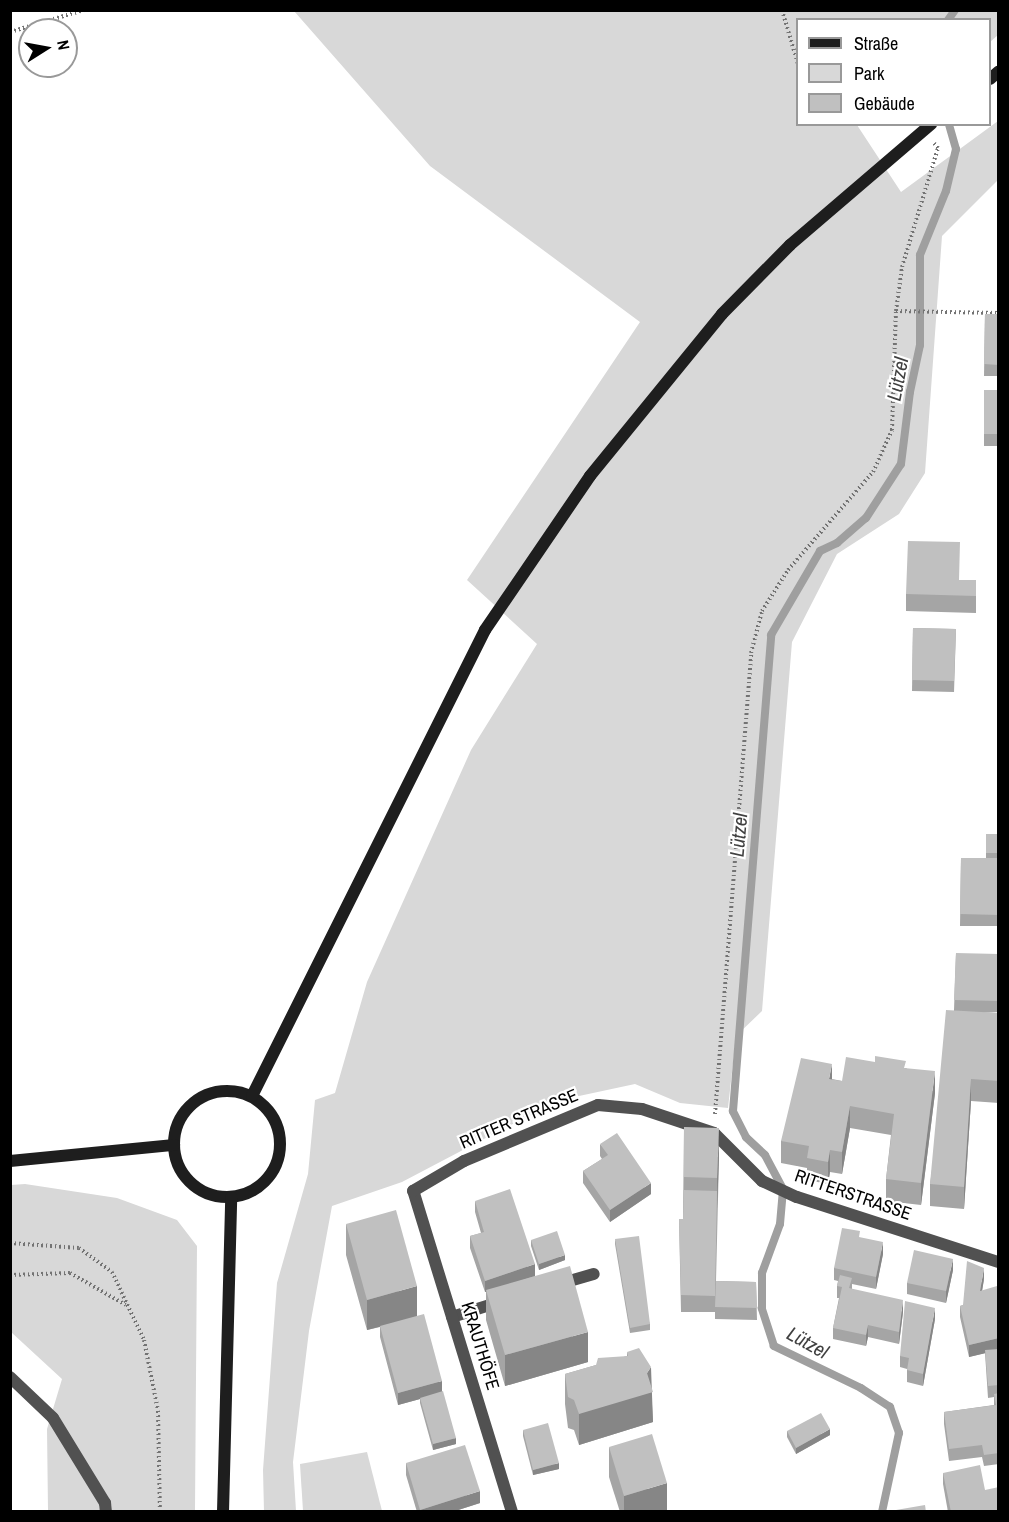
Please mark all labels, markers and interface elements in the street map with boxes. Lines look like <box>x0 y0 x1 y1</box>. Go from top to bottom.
north arrow <box>18 18 78 78</box>
legend <box>796 18 991 126</box>
text: Straße <box>854 31 898 56</box>
text: N <box>52 38 75 52</box>
text: Park <box>854 61 884 86</box>
text: Gebäude <box>854 91 915 116</box>
water label: Lützel <box>881 355 913 403</box>
water label: Lützel <box>724 812 752 858</box>
street label: RITTER STRASSE <box>457 1084 581 1154</box>
street label: RITTERSTRASSE <box>792 1165 914 1225</box>
street label: KRAUTHÖFE <box>456 1299 504 1393</box>
water label: Lützel <box>783 1321 833 1363</box>

